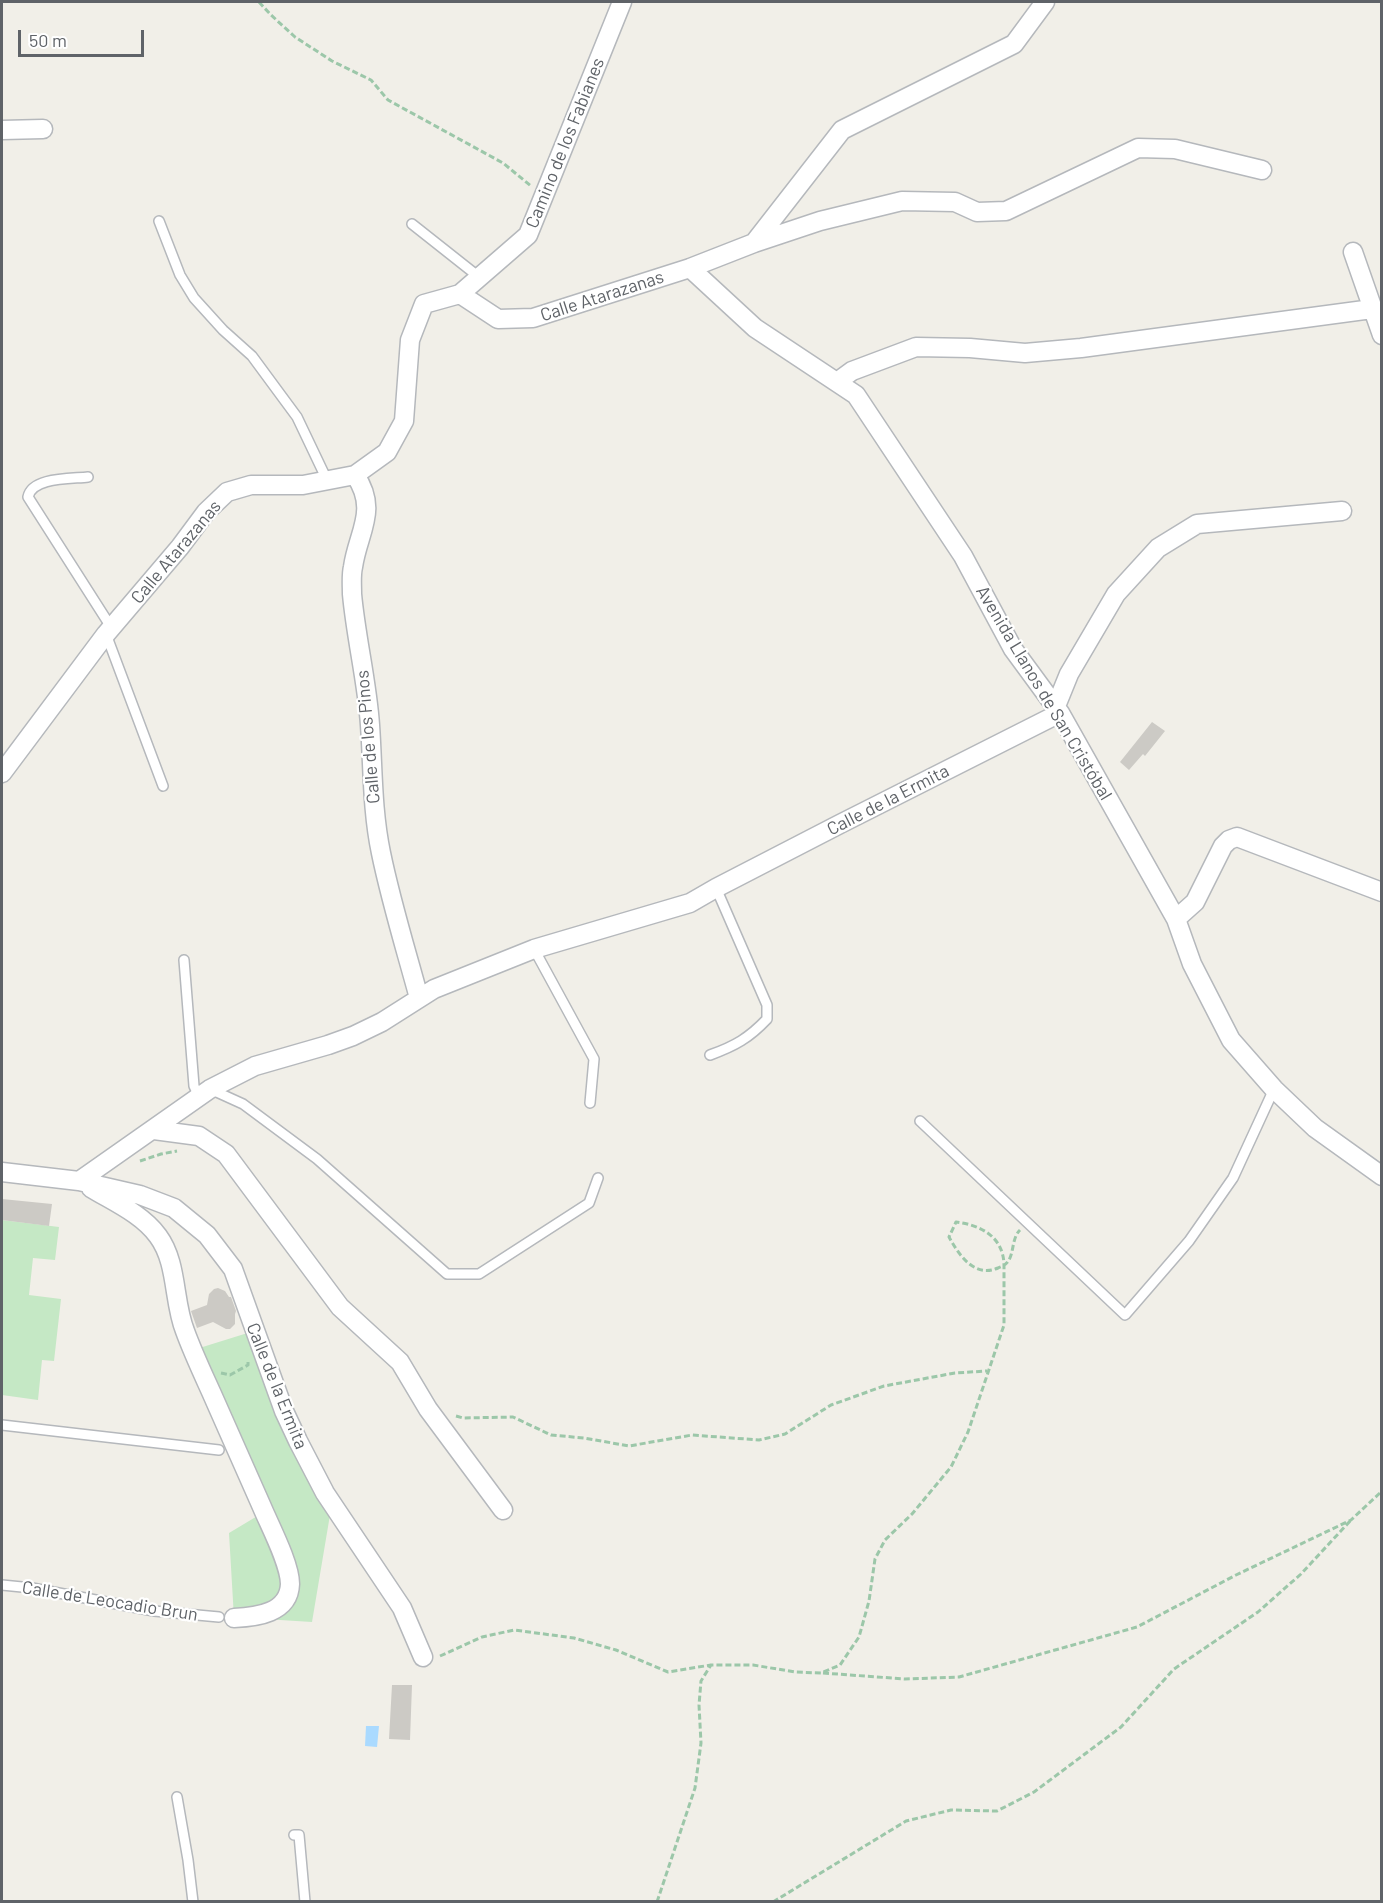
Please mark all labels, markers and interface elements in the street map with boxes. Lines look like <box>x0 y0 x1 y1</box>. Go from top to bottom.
scale bar <box>21 18 147 56</box>
text: 50 m <box>29 29 67 51</box>
street label: Camino de los Fabianes <box>521 55 609 231</box>
street label: Calle Atarazanas <box>538 266 666 326</box>
street label: Calle Atarazanas <box>126 496 226 608</box>
street label: Avenida Llanos de San Cristóbal <box>971 582 1117 804</box>
street label: Calle de los Pinos <box>351 669 385 805</box>
street label: Calle de la Ermita <box>823 760 953 840</box>
street label: Calle de la Ermita <box>242 1320 312 1452</box>
street label: Calle de Leocadio Brun <box>21 1576 199 1626</box>

